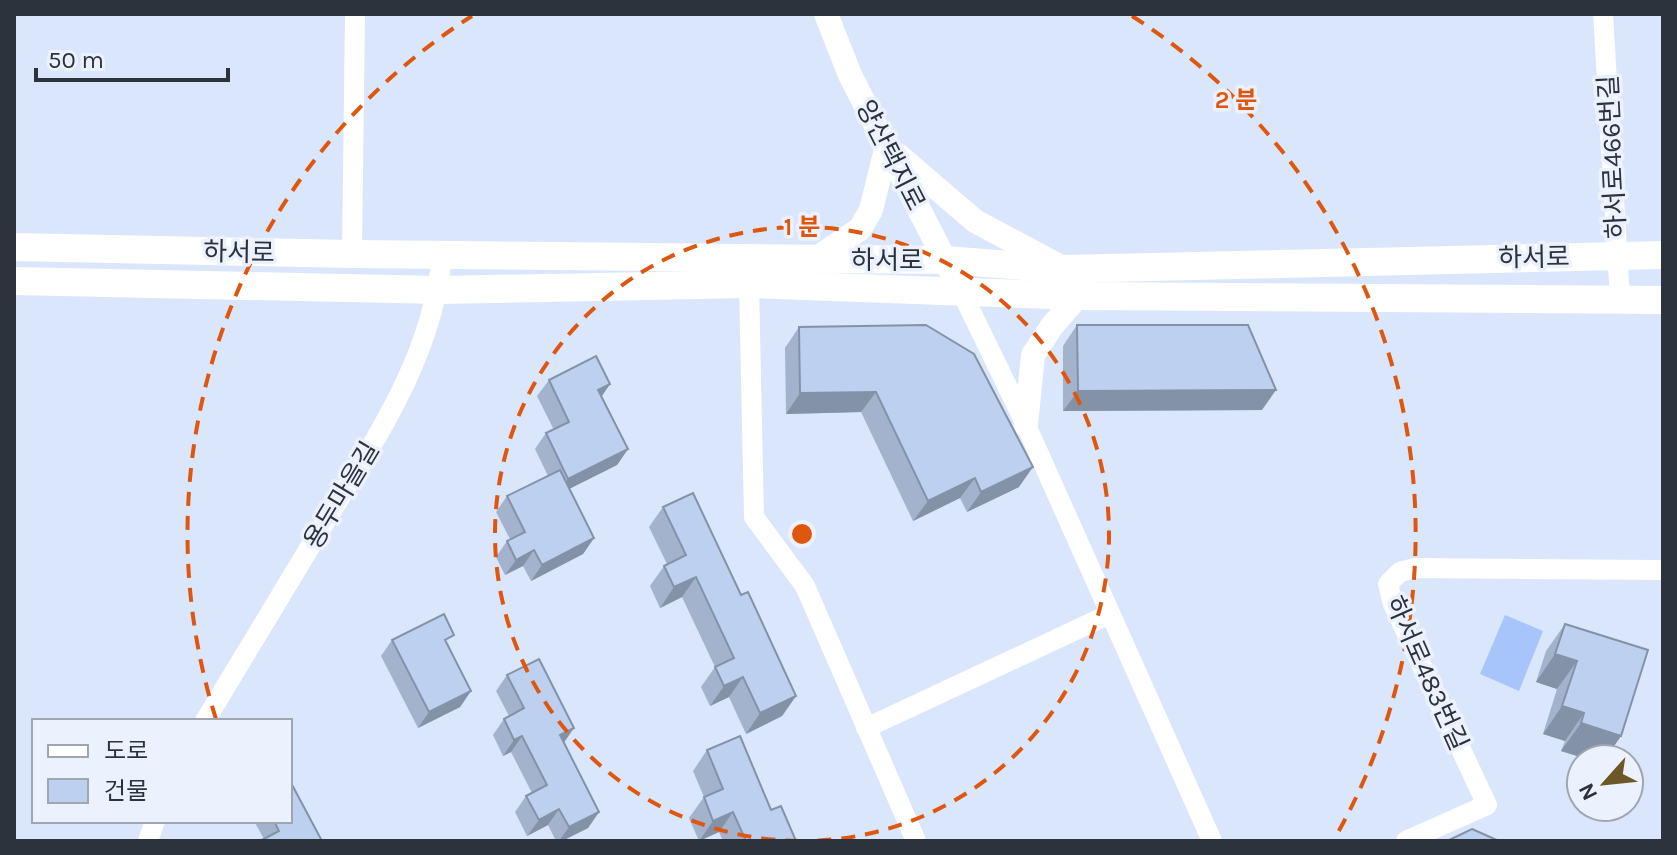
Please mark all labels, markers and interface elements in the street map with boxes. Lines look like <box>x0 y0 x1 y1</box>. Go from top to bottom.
scale bar <box>36 32 228 82</box>
text: 50 m <box>48 46 104 74</box>
street label: 하서로466번길 <box>1593 74 1632 240</box>
text: 2 분 <box>1215 86 1257 114</box>
street label: 양산택지로 <box>850 95 932 216</box>
text: 1 분 <box>784 213 820 241</box>
street label: 하서로 <box>203 236 275 269</box>
street label: 하서로 <box>1498 241 1570 274</box>
street label: 하서로 <box>851 245 923 276</box>
street label: 용두마을길 <box>297 436 386 555</box>
centre of rings <box>788 520 816 548</box>
street label: 하서로483번길 <box>1379 591 1474 755</box>
legend <box>32 719 292 823</box>
text: 도로 <box>104 737 148 765</box>
north arrow <box>1565 743 1645 823</box>
text: 건물 <box>104 777 148 805</box>
text: N <box>1573 779 1603 805</box>

